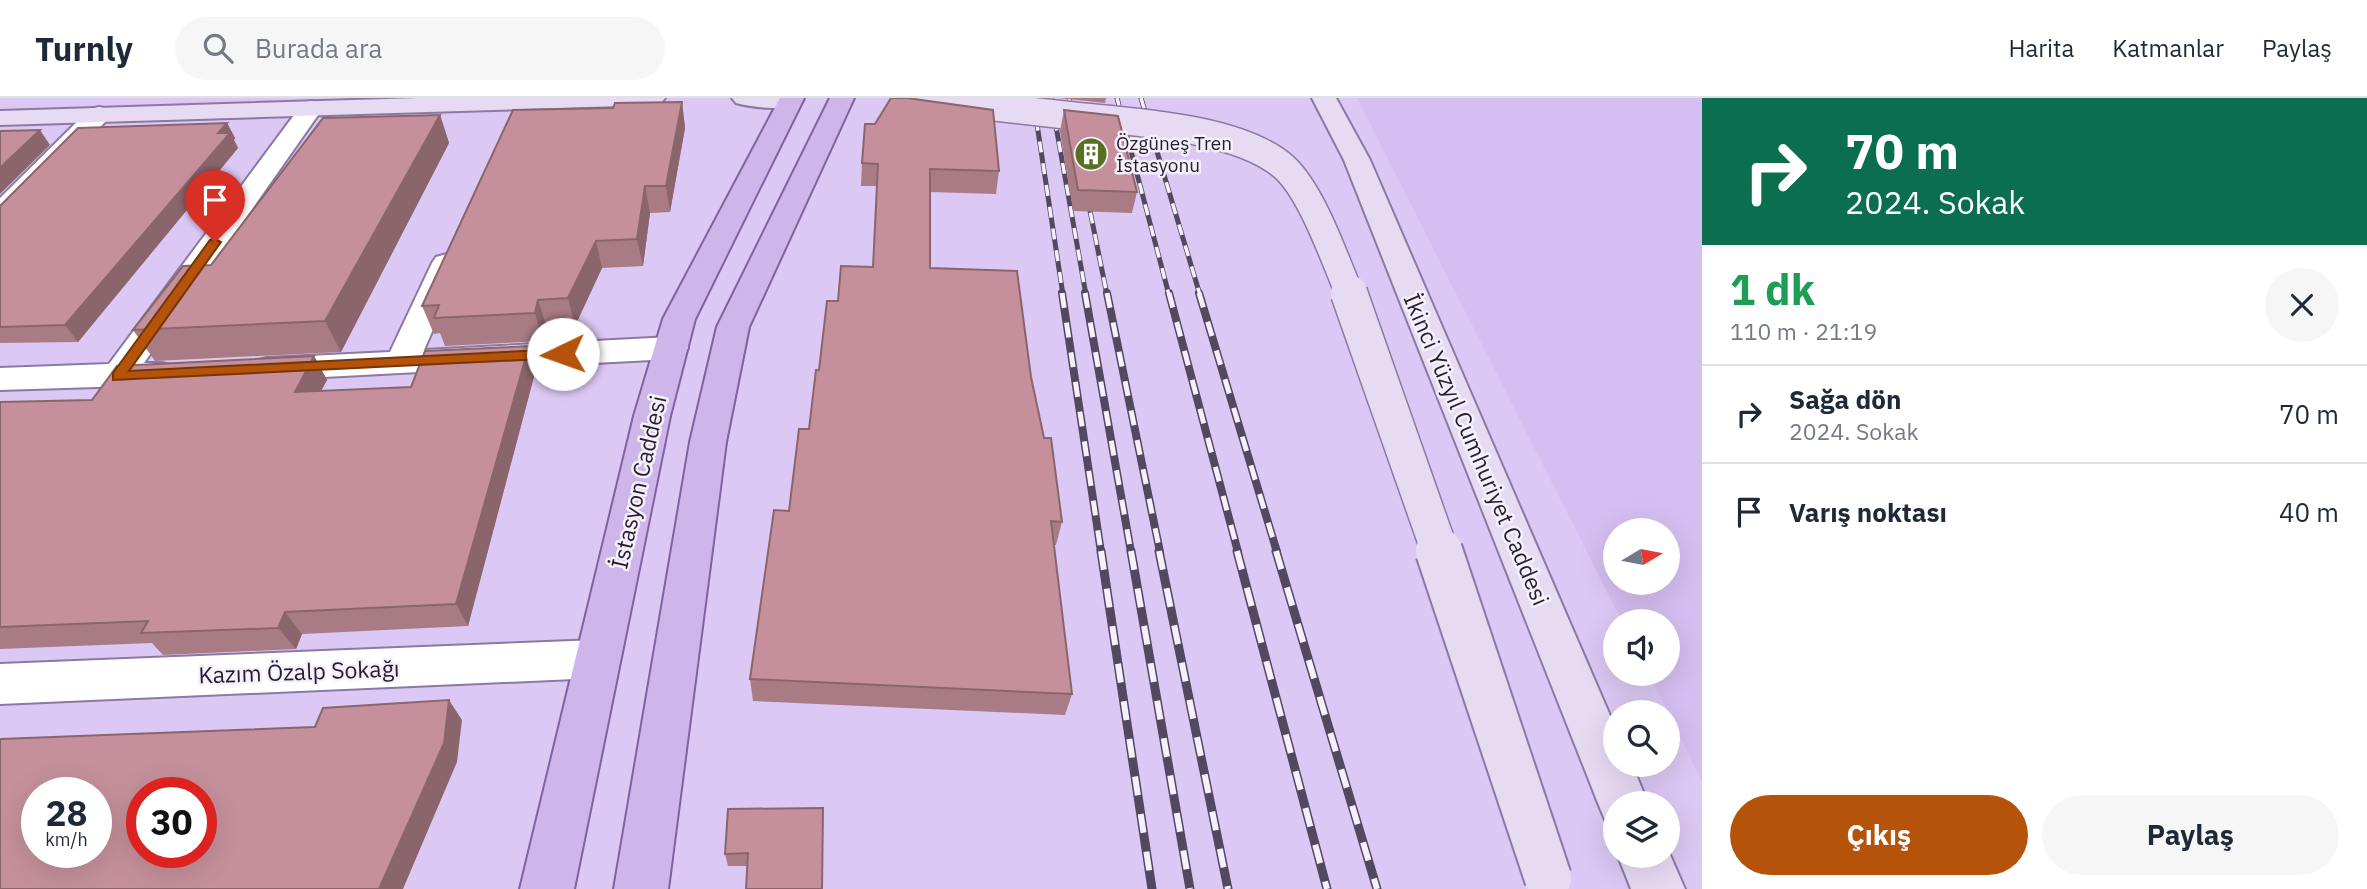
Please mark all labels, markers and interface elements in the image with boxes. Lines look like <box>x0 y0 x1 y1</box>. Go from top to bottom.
search box <box>175 17 665 80</box>
text: Turnly <box>35 27 133 70</box>
icon: search <box>199 29 237 67</box>
text: Burada ara <box>255 31 382 65</box>
text: Harita <box>2008 32 2074 64</box>
text: Katmanlar <box>2112 32 2224 64</box>
text: Paylaş <box>2262 32 2332 64</box>
text: 70 m <box>1845 119 1959 182</box>
icon: right <box>1730 126 1821 217</box>
place label: Özgüneş Tren İstasyonu <box>1116 131 1232 177</box>
building icon: Özgüneş Tren İstasyonu <box>1072 135 1110 173</box>
pin <box>185 170 245 242</box>
icon: arrive <box>196 181 234 219</box>
text: 2024. Sokak <box>1845 181 2025 223</box>
text: 1 dk <box>1730 262 1815 317</box>
button: close <box>2265 268 2339 342</box>
street label: İkinci Yüzyıl Cumhuriyet Caddesi <box>1397 288 1557 610</box>
text: 110 m · 21:19 <box>1730 316 1877 346</box>
position arrow <box>526 317 600 391</box>
text: Sağa dön <box>1789 382 1901 416</box>
street label: İstasyon Caddesi <box>603 392 673 572</box>
icon: right <box>1730 395 1768 433</box>
text: 70 m <box>2279 397 2339 431</box>
text: 2024. Sokak <box>1789 416 1919 446</box>
icon: arrive <box>1730 493 1768 531</box>
text: Varış noktası <box>1789 495 1947 529</box>
text: 40 m <box>2279 495 2339 529</box>
north arrow <box>1603 518 1680 595</box>
map controls <box>1603 518 1680 868</box>
button: sound <box>1603 609 1680 686</box>
street label: Kazım Özalp Sokağı <box>198 652 400 690</box>
button: search <box>1603 700 1680 777</box>
speed limit sign: 30 <box>126 777 217 868</box>
text: 28 <box>45 790 88 836</box>
button: layers <box>1603 791 1680 868</box>
button: Çıkış <box>1730 795 2028 875</box>
button: Paylaş <box>2042 795 2339 875</box>
text: km/h <box>45 828 88 851</box>

